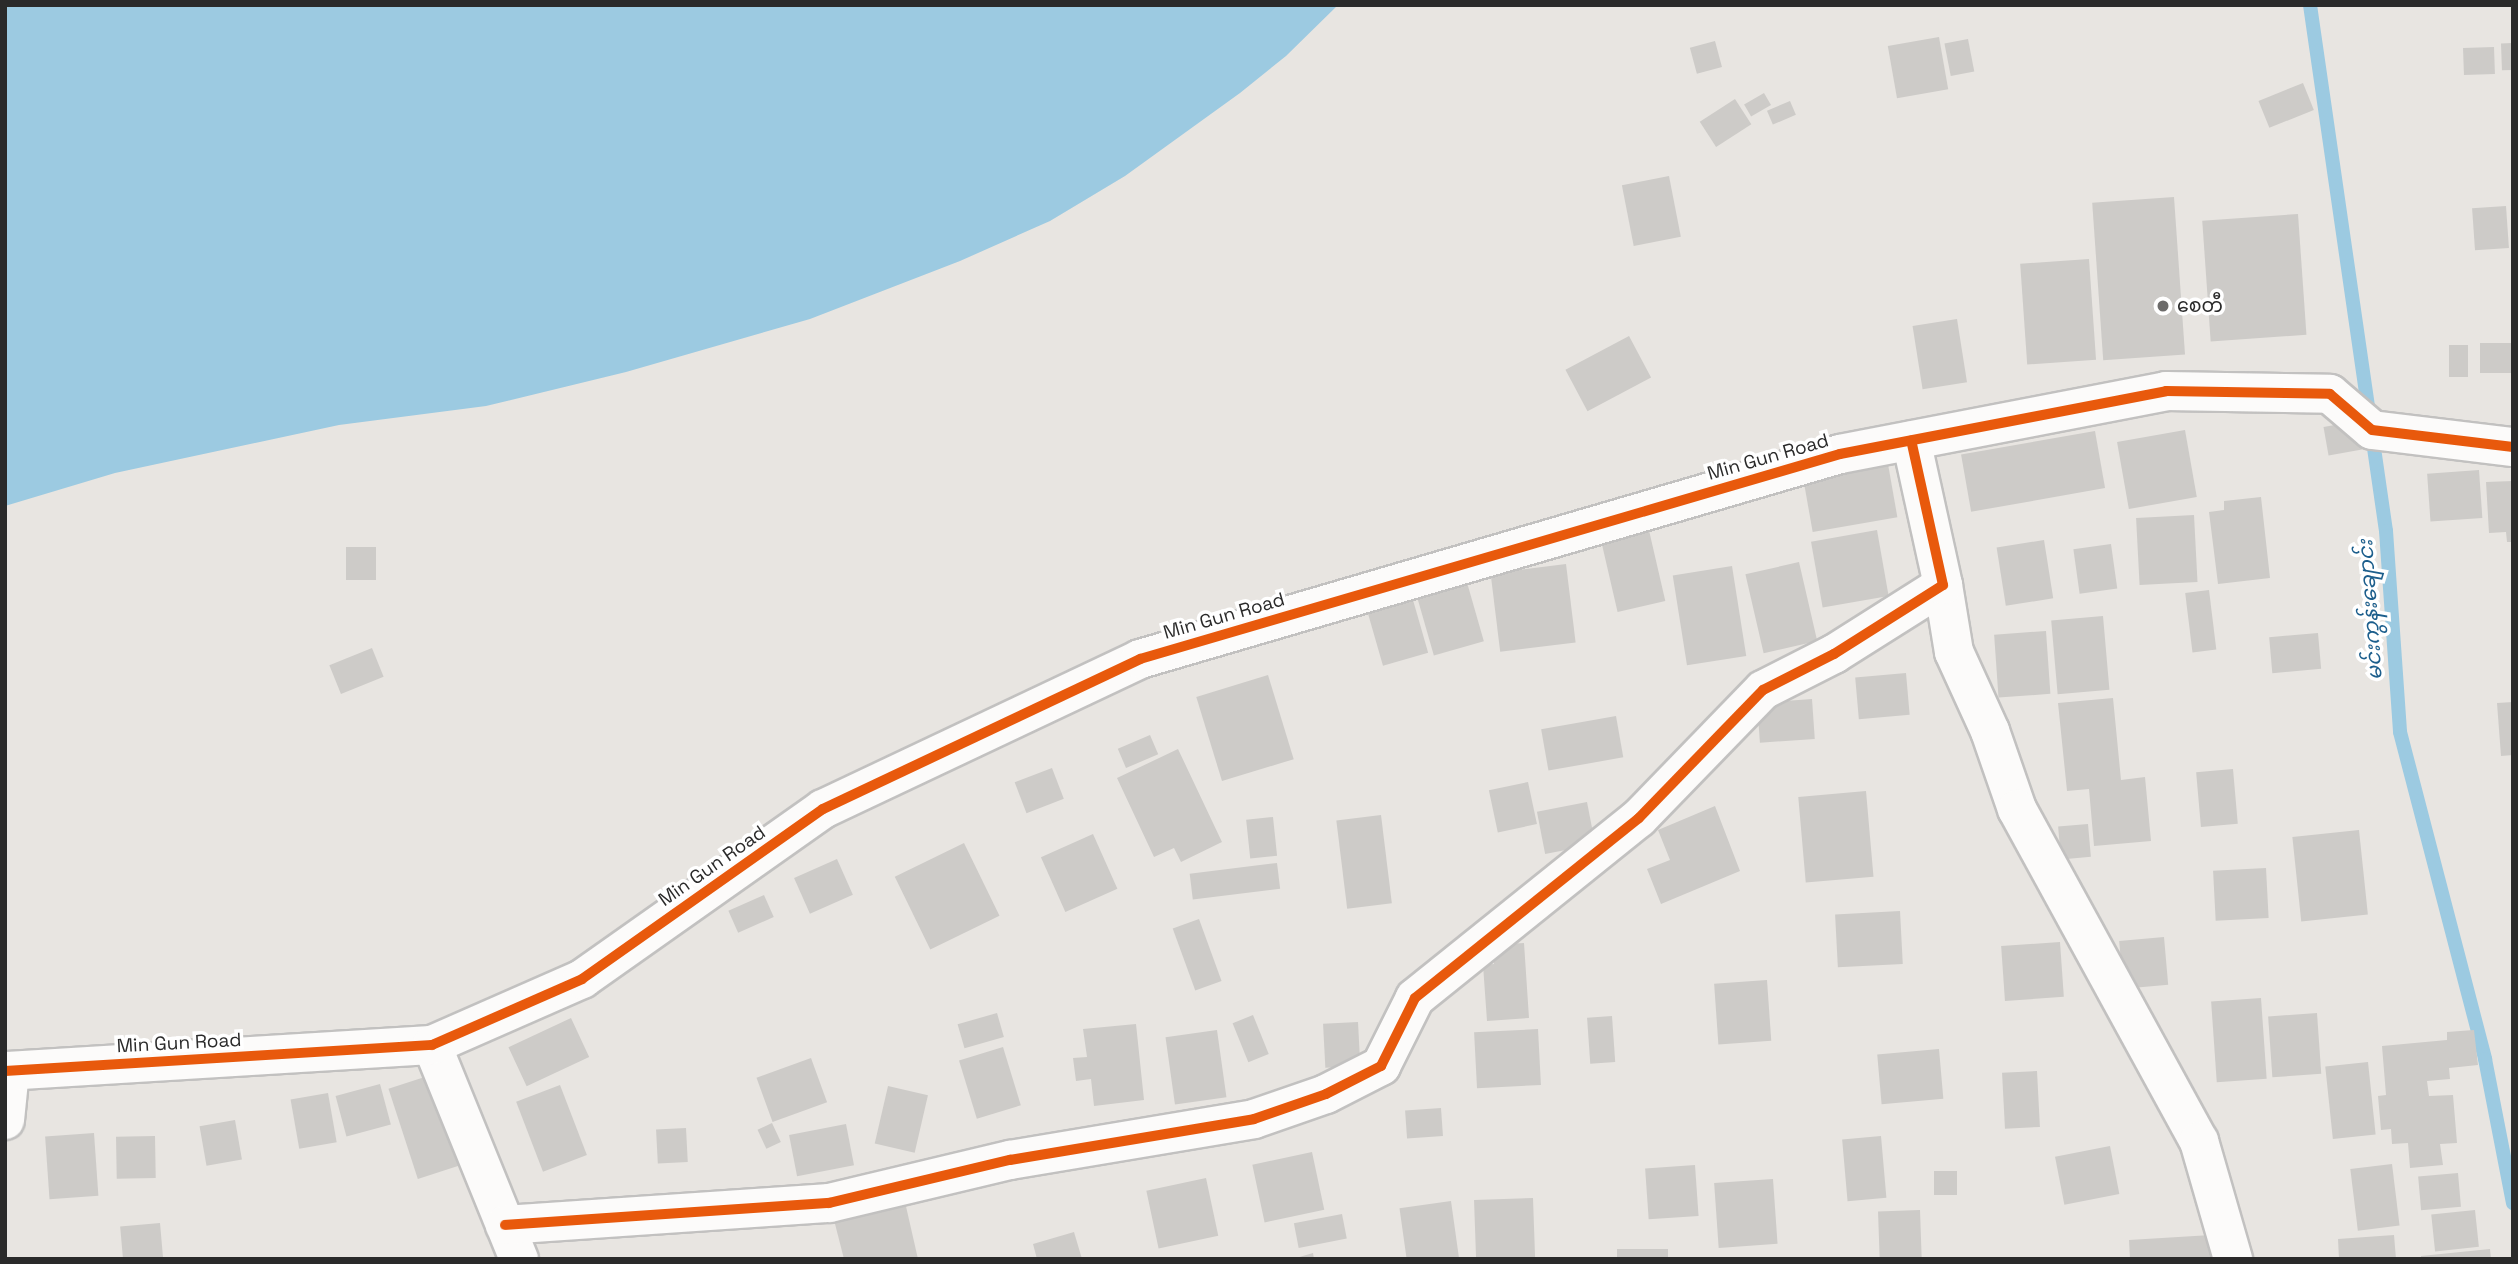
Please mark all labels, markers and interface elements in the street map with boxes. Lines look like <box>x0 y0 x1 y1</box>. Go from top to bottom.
place label: စေတီ <box>2177 295 2223 317</box>
marker: စေတီ <box>2155 298 2171 314</box>
street label: Min Gun Road <box>1705 429 1831 485</box>
water label: မင်းကွန်းချောင်း <box>2353 539 2387 681</box>
street label: Min Gun Road <box>1161 588 1287 644</box>
street label: Min Gun Road <box>654 821 770 911</box>
street label: Min Gun Road <box>116 1028 242 1058</box>

